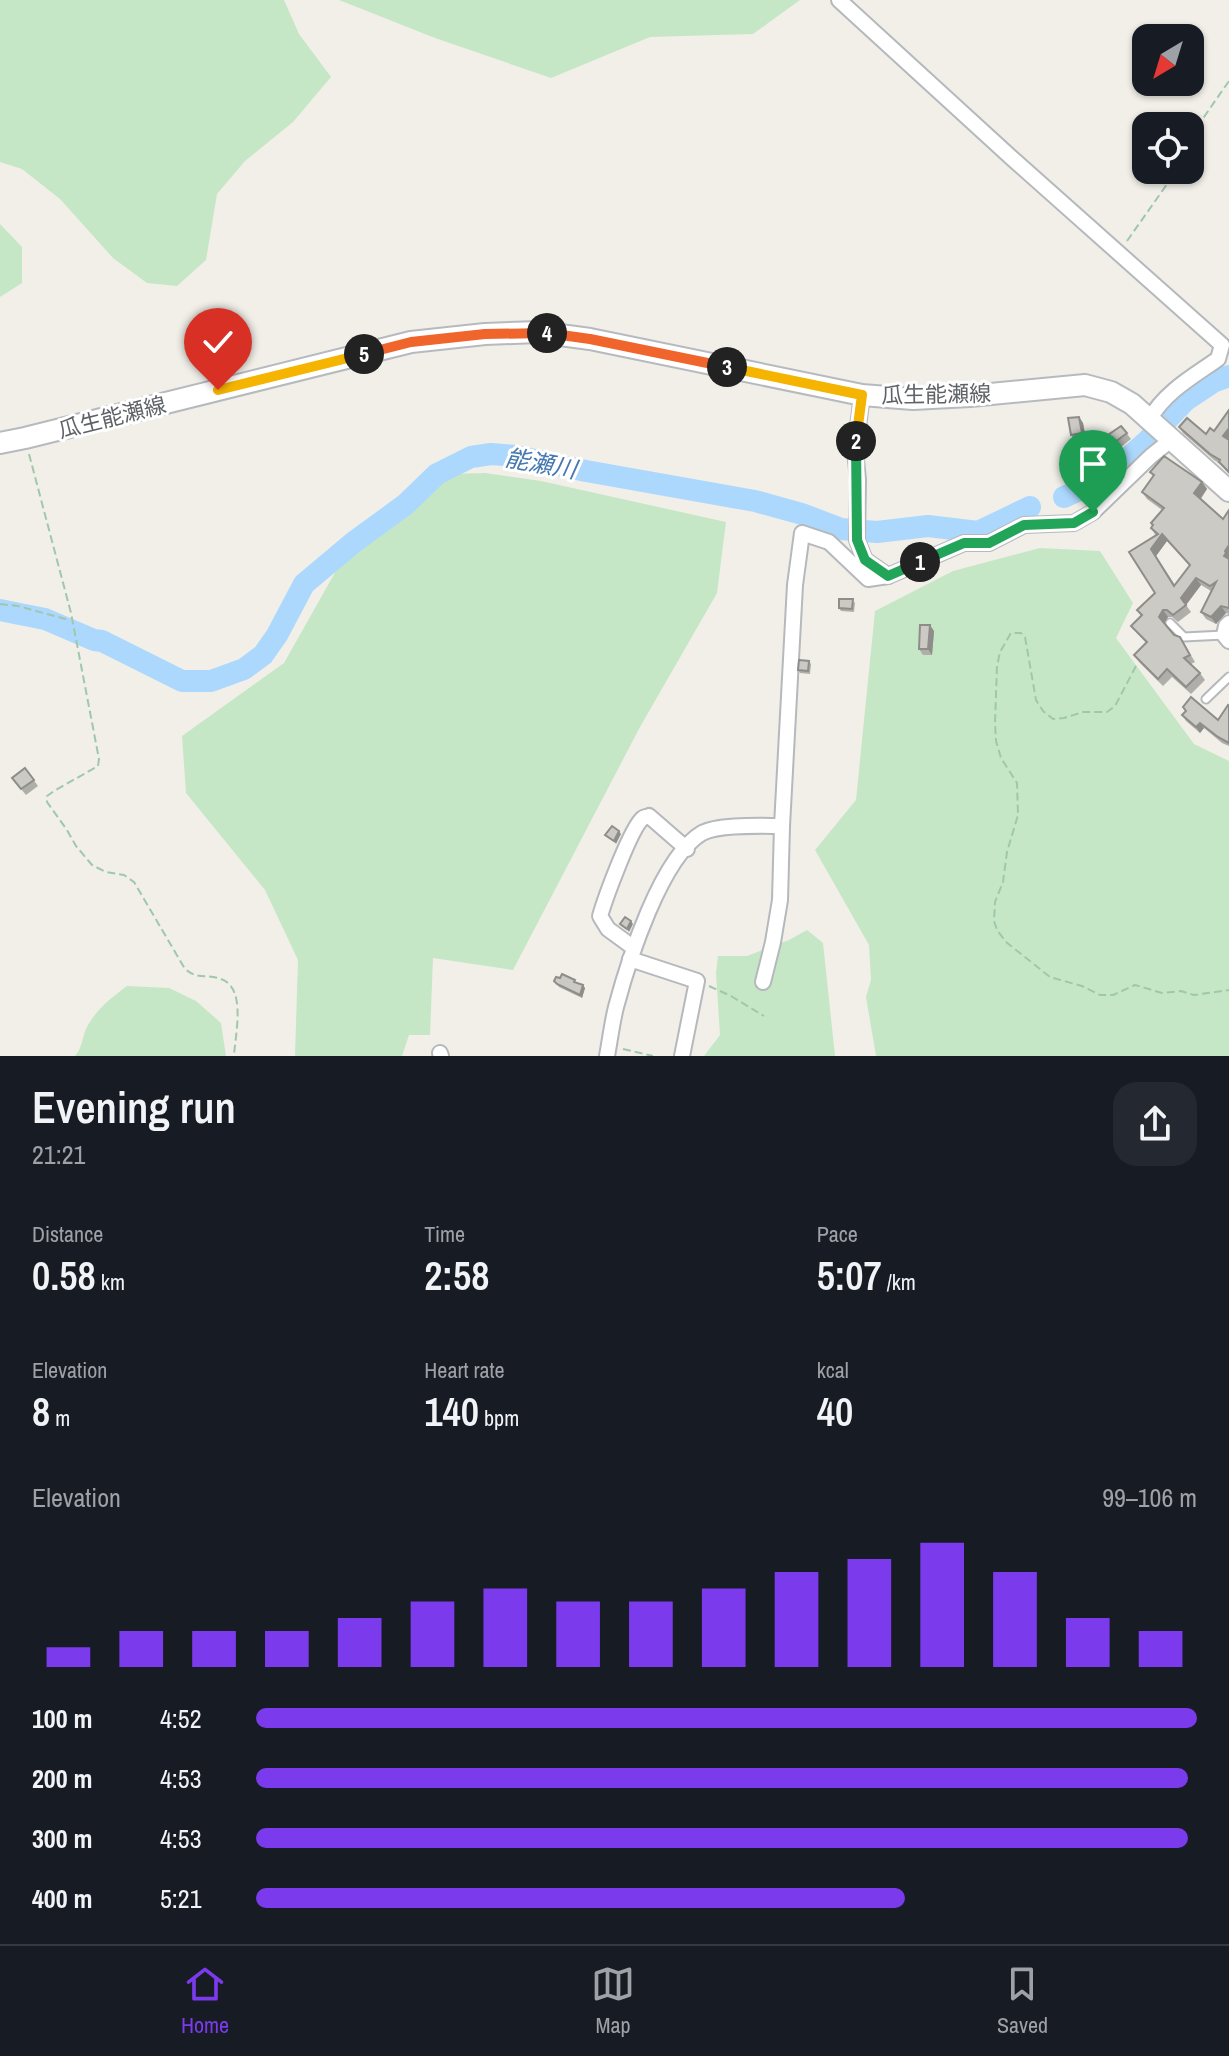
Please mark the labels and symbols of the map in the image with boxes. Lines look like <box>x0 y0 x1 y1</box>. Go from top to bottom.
north arrow <box>1132 24 1204 96</box>
pin <box>184 308 252 390</box>
pin: 4 <box>527 313 567 353</box>
pin: 5 <box>344 334 384 374</box>
pin: 3 <box>707 347 747 387</box>
street label: 瓜生能瀬線 <box>881 378 991 410</box>
street label: 瓜生能瀬線 <box>55 389 169 445</box>
pin: 2 <box>836 421 876 461</box>
pin <box>1059 430 1127 512</box>
water label: 能瀬川 <box>503 441 582 486</box>
pin: 1 <box>900 542 940 582</box>

